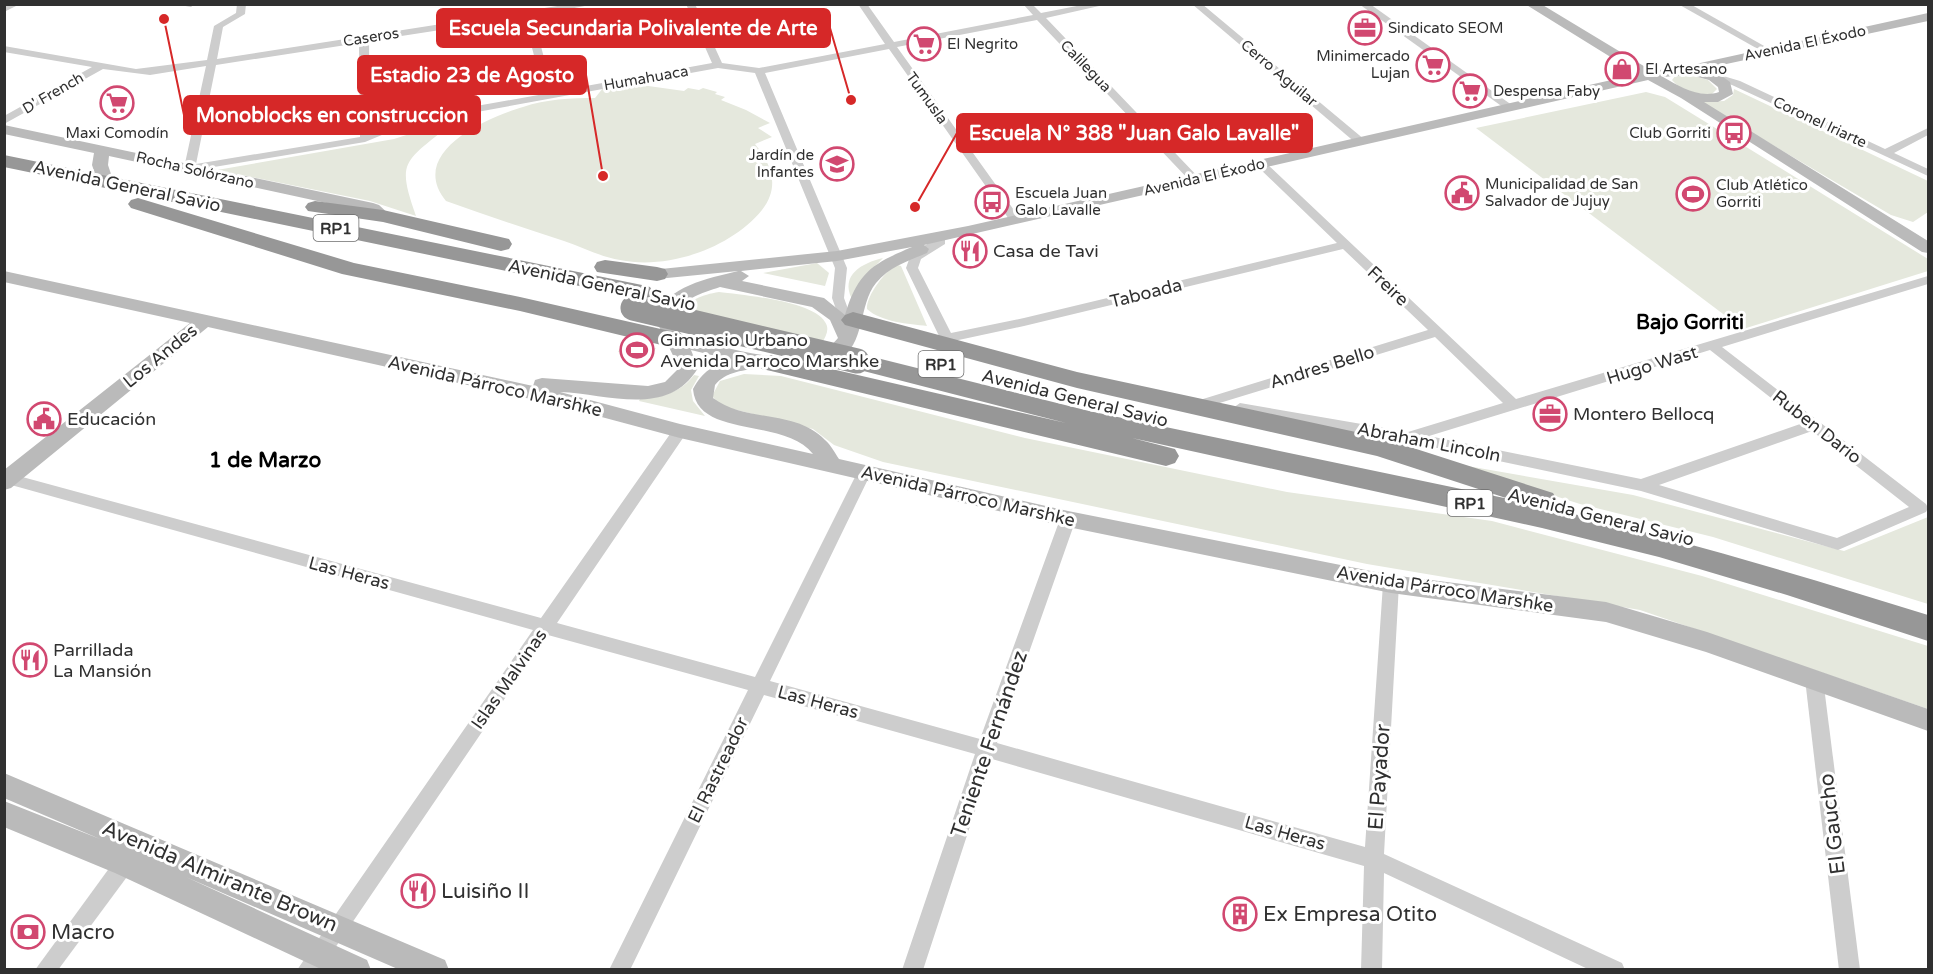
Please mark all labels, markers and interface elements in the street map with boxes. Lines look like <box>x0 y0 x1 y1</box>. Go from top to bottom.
callout: Escuela Secundaria Polivalente de Arte <box>437 9 830 47</box>
office icon: Sindicato SEOM <box>1347 10 1383 46</box>
text: Escuela Secundaria Polivalente de Arte <box>448 17 818 41</box>
place label: Sindicato SEOM <box>1388 19 1503 37</box>
street label: Avenida El Éxodo <box>1742 21 1868 65</box>
street label: Caseros <box>342 24 400 50</box>
supermarket icon: El Negrito <box>906 26 942 62</box>
place label: El Negrito <box>947 35 1018 53</box>
street label: Calilegua <box>1057 36 1115 96</box>
street label: Cerro Aguilar <box>1237 36 1321 110</box>
place label: Minimercado Lujan <box>1316 47 1410 82</box>
supermarket icon: Minimercado Lujan <box>1415 47 1451 83</box>
shop icon: El Artesano <box>1604 51 1640 87</box>
callout: Estadio 23 de Agosto <box>358 56 586 94</box>
place label: El Artesano <box>1645 60 1727 78</box>
street label: Humahuaca <box>602 62 690 94</box>
text: Estadio 23 de Agosto <box>370 64 574 88</box>
street label: D' French <box>19 68 87 118</box>
street label: Tumusla <box>902 69 952 127</box>
supermarket icon: Despensa Faby <box>1452 73 1488 109</box>
place label: Despensa Faby <box>1493 82 1600 100</box>
supermarket icon: Maxi Comodín <box>99 85 135 121</box>
street label: Coronel Iriarte <box>1770 92 1870 152</box>
callout: Monoblocks en construccion <box>184 96 480 134</box>
text: Monoblocks en construccion <box>196 104 468 128</box>
callout: Escuela N° 388 "Juan Galo Lavalle" <box>957 114 1312 152</box>
bus stop icon: Club Gorriti <box>1716 115 1752 151</box>
text: Escuela N° 388 "Juan Galo Lavalle" <box>969 122 1299 146</box>
place label: Maxi Comodín <box>65 124 169 142</box>
place label: Club Gorriti <box>1629 124 1711 142</box>
place label: Jardín de Infantes <box>749 146 814 181</box>
school or university icon: Jardín de Infantes <box>819 146 855 182</box>
street label: Rocha Solórzano <box>134 148 256 192</box>
street label: Avenida El Éxodo <box>1142 154 1266 200</box>
street label: Avenida General Savio <box>31 155 223 217</box>
public building icon: Municipalidad de San Salvador de Jujuy <box>1444 175 1480 211</box>
place label: Municipalidad de San Salvador de Jujuy <box>1485 175 1638 210</box>
sports icon: Club Atlético Gorriti <box>1675 176 1711 212</box>
place label: Club Atlético Gorriti <box>1716 176 1808 211</box>
bus stop icon: Escuela Juan Galo Lavalle <box>974 184 1010 220</box>
place label: Escuela Juan Galo Lavalle <box>1015 184 1107 219</box>
road number: RP1 <box>314 215 358 241</box>
restaurant icon: Casa de Tavi <box>952 233 988 269</box>
place label: Casa de Tavi <box>993 240 1099 262</box>
street label: Avenida General Savio <box>506 254 698 316</box>
street label: Freire <box>1363 261 1413 311</box>
street label: Taboada <box>1108 273 1184 313</box>
district label: Bajo Gorriti <box>1636 311 1744 335</box>
street label: Los Andes <box>118 319 202 393</box>
place label: Gimnasio Urbano Avenida Parroco Marshke <box>660 329 879 372</box>
sports icon: Gimnasio Urbano Avenida Parroco Marshke <box>619 332 655 368</box>
street label: Andres Bello <box>1267 341 1377 393</box>
street label: Hugo Wast <box>1604 341 1700 389</box>
street label: Avenida Párroco Marshke <box>386 351 604 421</box>
road number: RP1 <box>918 351 964 377</box>
street label: Avenida General Savio <box>980 364 1170 432</box>
street label: Ruben Dario <box>1768 385 1866 469</box>
office icon: Montero Bellocq <box>1532 396 1568 432</box>
public building icon: Educación <box>26 401 62 437</box>
place label: Montero Bellocq <box>1573 403 1714 425</box>
place label: Educación <box>67 408 156 430</box>
street label: Abraham Lincoln <box>1355 417 1503 467</box>
district label: 1 de Marzo <box>209 448 322 473</box>
street label: Avenida Párroco Marshke <box>859 461 1077 531</box>
street label: Avenida General Savio <box>1506 483 1696 551</box>
road number: RP1 <box>1448 490 1492 516</box>
street label: Las Heras <box>306 552 392 594</box>
street label: Avenida Párroco Marshke <box>1335 561 1555 617</box>
street label: Islas Malvinas <box>466 625 552 733</box>
place label: Parrillada La Mansión <box>53 639 152 682</box>
restaurant icon: Parrillada La Mansión <box>12 642 48 678</box>
street label: Teniente Fernández <box>946 648 1033 841</box>
street label: Las Heras <box>775 681 861 723</box>
street label: El Rastreador <box>683 713 753 827</box>
street label: El Payador <box>1363 723 1396 831</box>
street label: El Gaucho <box>1814 772 1851 876</box>
street label: Las Heras <box>1242 811 1328 855</box>
street label: Avenida Almirante Brown <box>98 815 341 937</box>
restaurant icon: Luisiño II <box>400 873 436 909</box>
place label: Luisiño II <box>441 879 529 904</box>
building icon: Ex Empresa Otito <box>1222 896 1258 932</box>
place label: Ex Empresa Otito <box>1263 902 1437 927</box>
bank icon: Macro <box>10 914 46 950</box>
place label: Macro <box>51 920 115 945</box>

